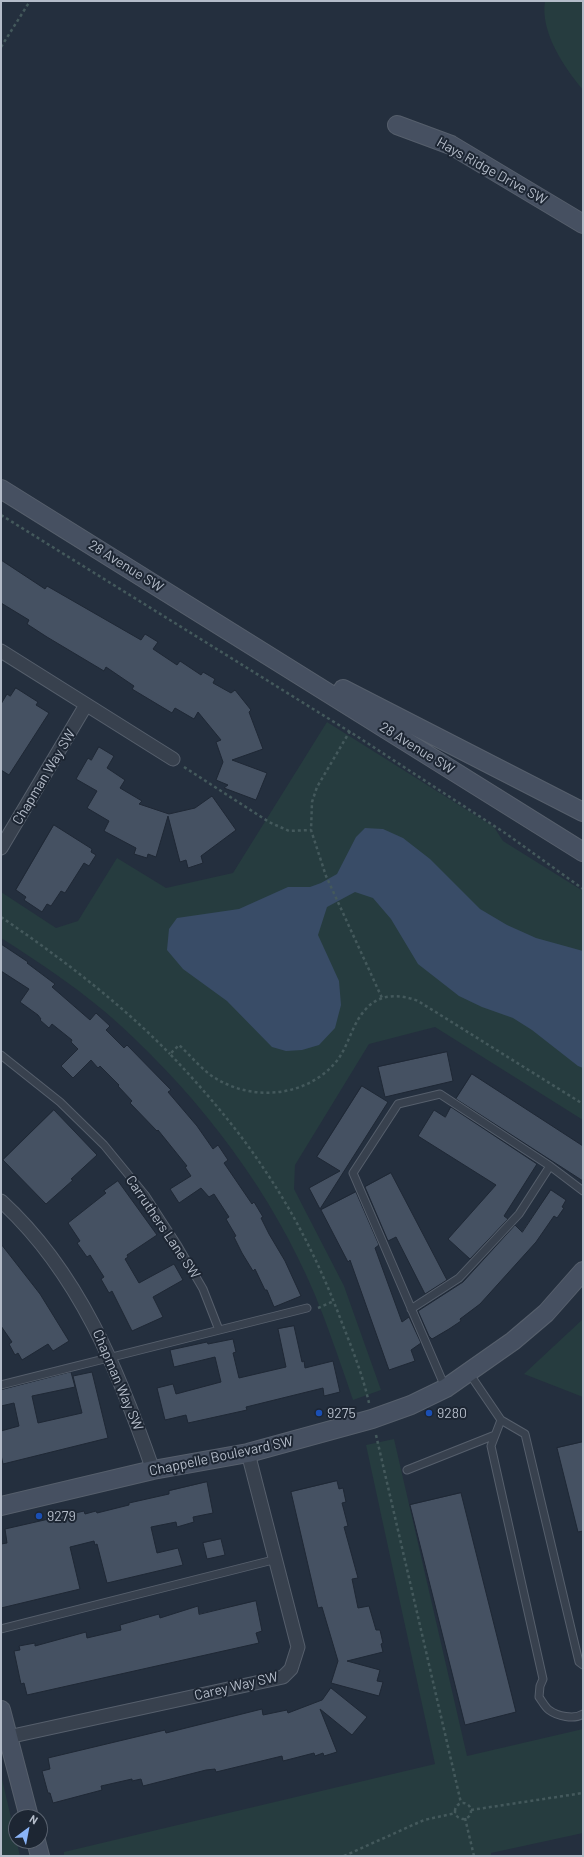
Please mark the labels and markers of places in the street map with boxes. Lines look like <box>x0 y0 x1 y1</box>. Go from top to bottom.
place label: 9275 <box>327 1405 356 1421</box>
place label: 9280 <box>437 1405 467 1421</box>
marker: 9275 <box>314 1408 324 1418</box>
marker: 9280 <box>424 1408 434 1418</box>
place label: 9279 <box>47 1508 76 1524</box>
marker: 9279 <box>34 1511 44 1521</box>

